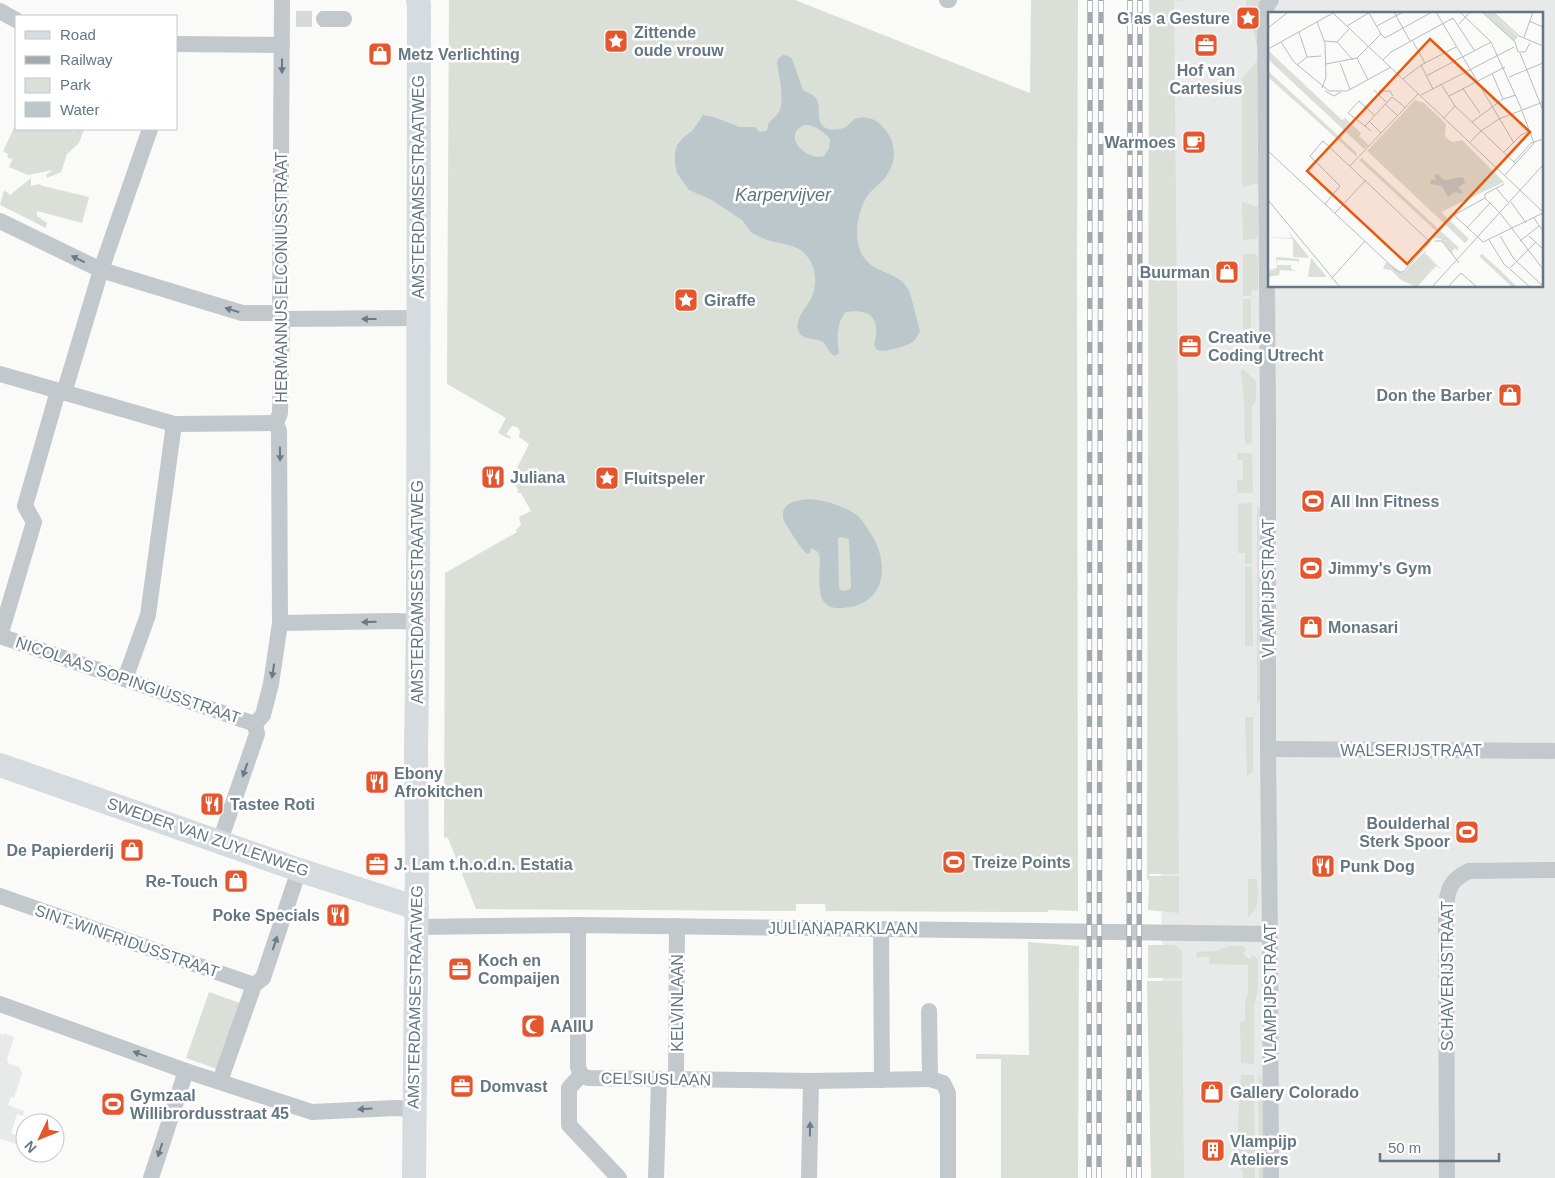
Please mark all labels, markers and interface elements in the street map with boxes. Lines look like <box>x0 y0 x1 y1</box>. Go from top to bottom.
place icon: G as a Gesture <box>1235 5 1261 31</box>
place label: G as a Gesture <box>1117 10 1230 27</box>
inset map <box>1268 12 1542 288</box>
legend <box>15 15 178 130</box>
place label: Zittende oude vrouw <box>634 24 724 59</box>
text: Road <box>60 26 96 43</box>
place icon: Zittende oude vrouw <box>603 28 629 54</box>
office icon: Hof van Cartesius <box>1193 32 1219 58</box>
shop icon: Metz Verlichting <box>367 41 393 67</box>
place label: Metz Verlichting <box>398 46 520 63</box>
text: Railway <box>60 51 113 68</box>
one-way arrow <box>277 58 285 74</box>
place label: Hof van Cartesius <box>1170 62 1243 97</box>
street label: AMSTERDAMSESTRAATWEG <box>410 75 427 299</box>
text: Park <box>60 76 91 93</box>
text: Water <box>60 101 99 118</box>
cafe icon: Warmoes <box>1181 129 1207 155</box>
place label: Warmoes <box>1105 134 1176 151</box>
street label: HERMANNUS ELCONIUSSTRAAT <box>273 151 290 403</box>
water label: Karpervijver <box>735 185 832 205</box>
one-way arrow <box>71 254 85 262</box>
shop icon: Buurman <box>1214 259 1240 285</box>
place label: Buurman <box>1140 264 1210 281</box>
place icon: Giraffe <box>673 287 699 313</box>
place label: Giraffe <box>704 292 756 309</box>
one-way arrow <box>224 306 239 314</box>
one-way arrow <box>361 315 377 323</box>
place label: Creative Coding Utrecht <box>1208 329 1324 364</box>
office icon: Creative Coding Utrecht <box>1177 333 1203 359</box>
shop icon: Don the Barber <box>1497 382 1523 408</box>
place label: Don the Barber <box>1376 387 1492 404</box>
one-way arrow <box>276 446 284 462</box>
restaurant icon: Juliana <box>480 464 506 490</box>
place icon: Fluitspeler <box>594 465 620 491</box>
place label: Juliana <box>510 469 565 486</box>
place label: Fluitspeler <box>624 470 705 487</box>
street label: AMSTERDAMSESTRAATWEG <box>409 480 426 704</box>
sports icon: All Inn Fitness <box>1300 488 1326 514</box>
place label: All Inn Fitness <box>1330 493 1439 510</box>
street label: VLAMPIJPSTRAAT <box>1260 518 1277 658</box>
sports icon: Jimmy's Gym <box>1298 555 1324 581</box>
place label: Jimmy's Gym <box>1328 560 1431 577</box>
shop icon: Monasari <box>1298 614 1324 640</box>
one-way arrow <box>361 618 377 626</box>
place label: Monasari <box>1328 619 1398 636</box>
street label: NICOLAAS SOPINGIUSSTRAAT <box>14 634 243 727</box>
one-way arrow <box>268 664 276 680</box>
street label: WALSERIJSTRAAT <box>1340 742 1482 759</box>
one-way arrow <box>241 763 249 778</box>
place label: Ebony Afrokitchen <box>394 765 483 800</box>
restaurant icon: Ebony Afrokitchen <box>364 769 390 795</box>
restaurant icon: Tastee Roti <box>199 791 225 817</box>
street label: SWEDER VAN ZUYLENWEG <box>105 794 311 880</box>
place label: Tastee Roti <box>230 796 315 813</box>
place label: Boulderhal Sterk Spoor <box>1359 815 1450 850</box>
sports icon: Boulderhal Sterk Spoor <box>1454 819 1480 845</box>
shop icon: De Papierderij <box>119 837 145 863</box>
place label: De Papierderij <box>6 842 114 859</box>
sports icon: Treize Points <box>941 849 967 875</box>
office icon: J. Lam t.h.o.d.n. Estatia <box>364 851 390 877</box>
restaurant icon: Punk Dog <box>1310 853 1336 879</box>
place label: Treize Points <box>972 854 1071 871</box>
place label: J. Lam t.h.o.d.n. Estatia <box>394 856 573 873</box>
place label: Punk Dog <box>1340 858 1415 875</box>
shop icon: Re-Touch <box>223 868 249 894</box>
place label: Re-Touch <box>145 873 218 890</box>
street label: AMSTERDAMSESTRAATWEG <box>405 885 425 1109</box>
street label: SINT-WINFRIDUSSTRAAT <box>33 901 221 981</box>
street label: SCHAVERIJSTRAAT <box>1439 901 1456 1051</box>
restaurant icon: Poke Specials <box>325 902 351 928</box>
place label: Poke Specials <box>212 907 320 924</box>
street label: JULIANAPARKLAAN <box>768 920 918 937</box>
street label: VLAMPIJPSTRAAT <box>1262 923 1279 1063</box>
one-way arrow <box>271 935 279 950</box>
place label: Koch en Compaijen <box>478 952 560 987</box>
street label: KELVINLAAN <box>669 954 686 1052</box>
office icon: Koch en Compaijen <box>447 956 473 982</box>
mosque icon: AAIIU <box>520 1013 546 1039</box>
place label: AAIIU <box>550 1018 594 1035</box>
one-way arrow <box>132 1050 147 1058</box>
street label: CELSIUSLAAN <box>601 1070 711 1088</box>
office icon: Domvast <box>449 1073 475 1099</box>
place label: Domvast <box>480 1078 548 1095</box>
shop icon: Gallery Colorado <box>1199 1079 1225 1105</box>
place label: Gallery Colorado <box>1230 1084 1359 1101</box>
place label: Gymzaal Willibrordusstraat 45 <box>130 1087 289 1122</box>
sports icon: Gymzaal Willibrordusstraat 45 <box>100 1091 126 1117</box>
one-way arrow <box>357 1106 373 1114</box>
north arrow <box>15 1113 65 1163</box>
one-way arrow <box>806 1121 814 1137</box>
scale bar <box>1380 1130 1499 1162</box>
place label: Vlampijp Ateliers <box>1230 1133 1297 1168</box>
building icon: Vlampijp Ateliers <box>1200 1137 1226 1163</box>
text: N <box>21 1138 40 1156</box>
text: 50 m <box>1388 1139 1421 1156</box>
one-way arrow <box>156 1142 164 1157</box>

